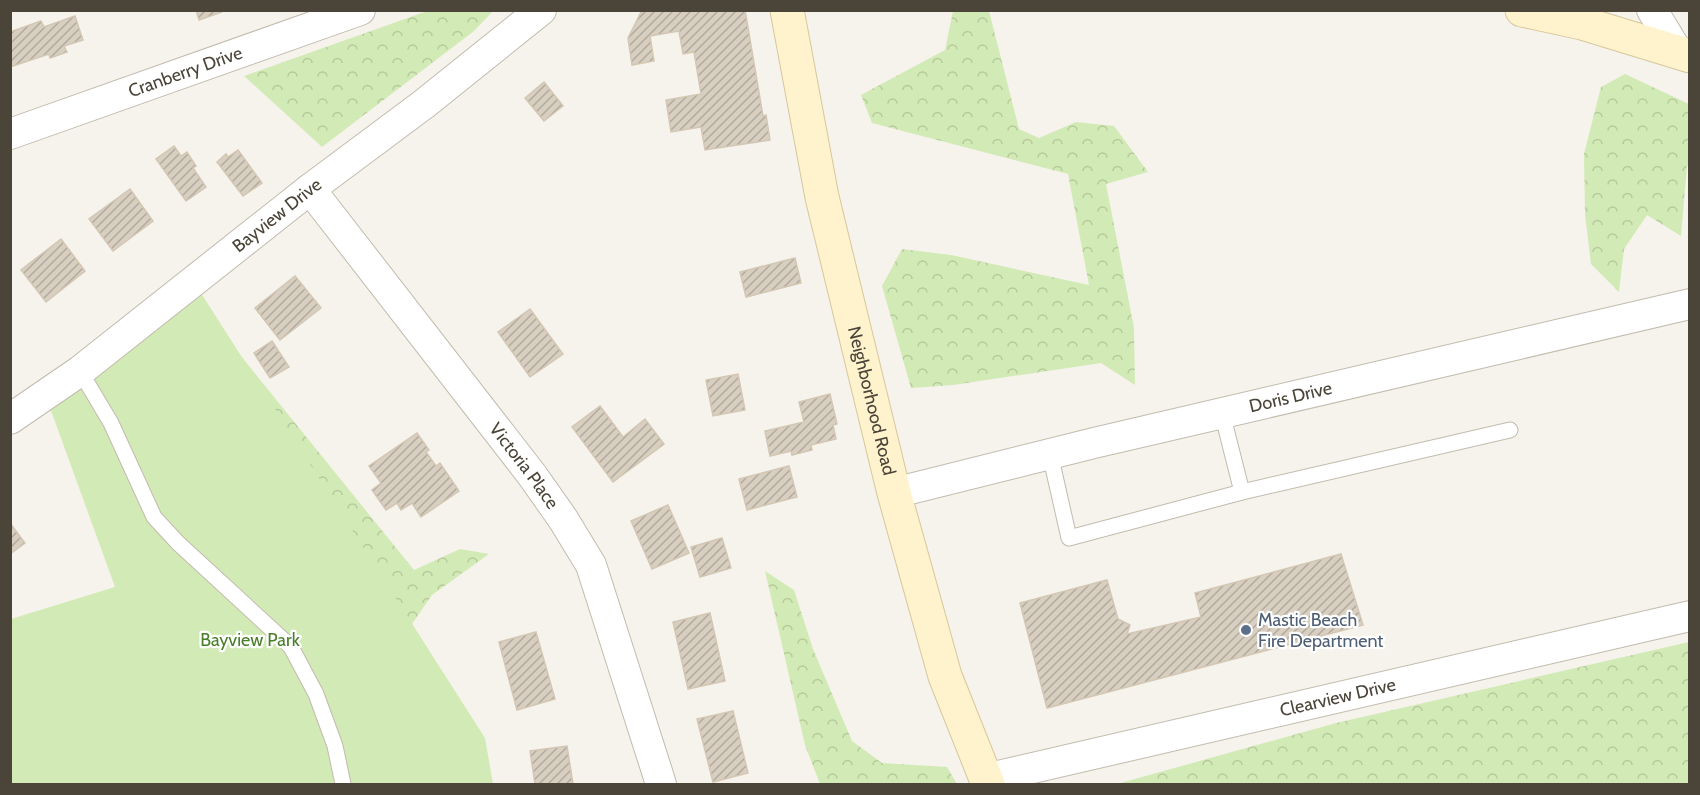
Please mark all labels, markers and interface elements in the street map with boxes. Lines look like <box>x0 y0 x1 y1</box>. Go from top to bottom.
street label: Cranberry Drive <box>125 42 245 102</box>
street label: Bayview Drive <box>228 173 326 257</box>
street label: Neighborhood Road <box>843 324 900 478</box>
street label: Doris Drive <box>1247 377 1334 417</box>
street label: Victoria Place <box>485 418 564 513</box>
place label: Mastic Beach Fire Department <box>1258 609 1383 652</box>
marker: Mastic Beach Fire Department <box>1239 623 1253 637</box>
park label: Bayview Park <box>200 629 301 651</box>
street label: Clearview Drive <box>1278 673 1398 721</box>

